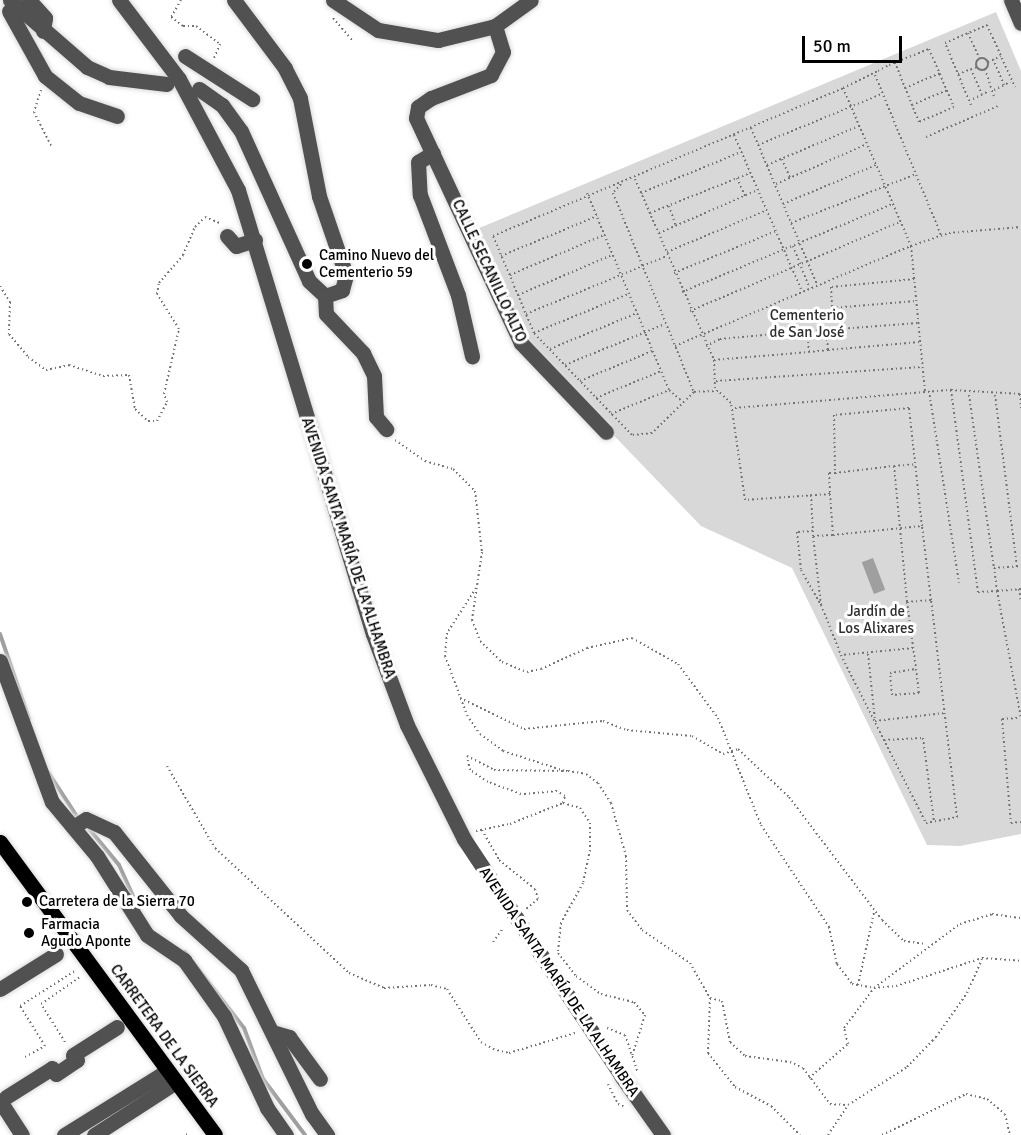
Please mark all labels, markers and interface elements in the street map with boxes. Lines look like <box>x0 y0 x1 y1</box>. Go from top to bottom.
scale bar <box>805 24 906 62</box>
text: 50 m <box>813 35 851 57</box>
street label: CALLE SECANILLO ALTO <box>448 197 530 345</box>
place label: Camino Nuevo del Cementerio 59 <box>319 246 434 281</box>
marker: Camino Nuevo del Cementerio 59 <box>300 257 314 271</box>
park label: Cementerio de San José <box>770 306 844 341</box>
street label: AVENIDA SANTA MARÍA DE LA ALHAMBRA <box>297 415 399 681</box>
park label: Jardín de Los Alixares <box>838 602 914 637</box>
street label: AVENIDA SANTA MARÍA DE LA ALHAMBRA <box>475 864 643 1100</box>
place label: Carretera de la Sierra 70 <box>39 893 195 911</box>
marker: Carretera de la Sierra 70 <box>20 895 34 909</box>
place label: Farmacia Agudo Aponte <box>41 915 131 950</box>
marker: Farmacia Agudo Aponte <box>22 926 36 940</box>
street label: CARRETERA DE LA SIERRA <box>106 961 222 1111</box>

